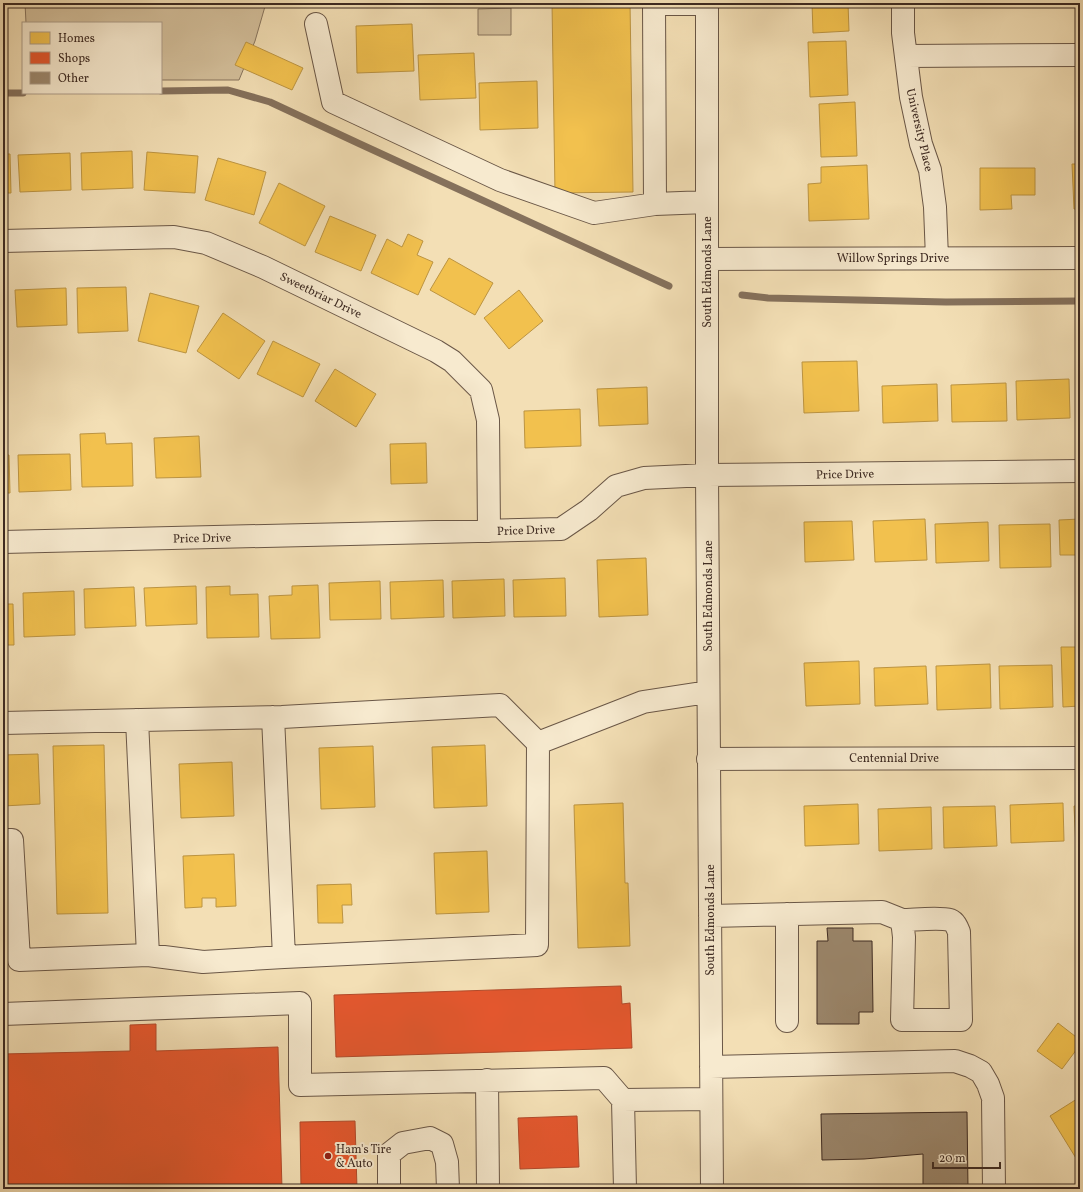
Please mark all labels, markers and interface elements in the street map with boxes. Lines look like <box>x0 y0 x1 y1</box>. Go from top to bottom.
legend <box>22 22 162 94</box>
text: Homes <box>58 31 95 47</box>
text: Shops <box>58 51 90 67</box>
text: Other <box>58 71 89 87</box>
street label: University Place <box>902 87 936 174</box>
street label: South Edmonds Lane <box>700 216 716 328</box>
street label: Willow Springs Drive <box>837 251 949 267</box>
street label: Sweetbriar Drive <box>277 269 364 323</box>
street label: Price Drive <box>816 466 875 484</box>
street label: Price Drive <box>497 522 556 540</box>
street label: Price Drive <box>173 530 232 548</box>
street label: South Edmonds Lane <box>701 540 717 652</box>
street label: Centennial Drive <box>849 751 939 767</box>
street label: South Edmonds Lane <box>703 864 719 976</box>
place label: Ham's Tire & Auto <box>336 1142 392 1172</box>
scale bar <box>933 1144 1000 1170</box>
marker: Ham's Tire & Auto <box>323 1151 333 1161</box>
text: 20 m <box>939 1151 966 1167</box>

